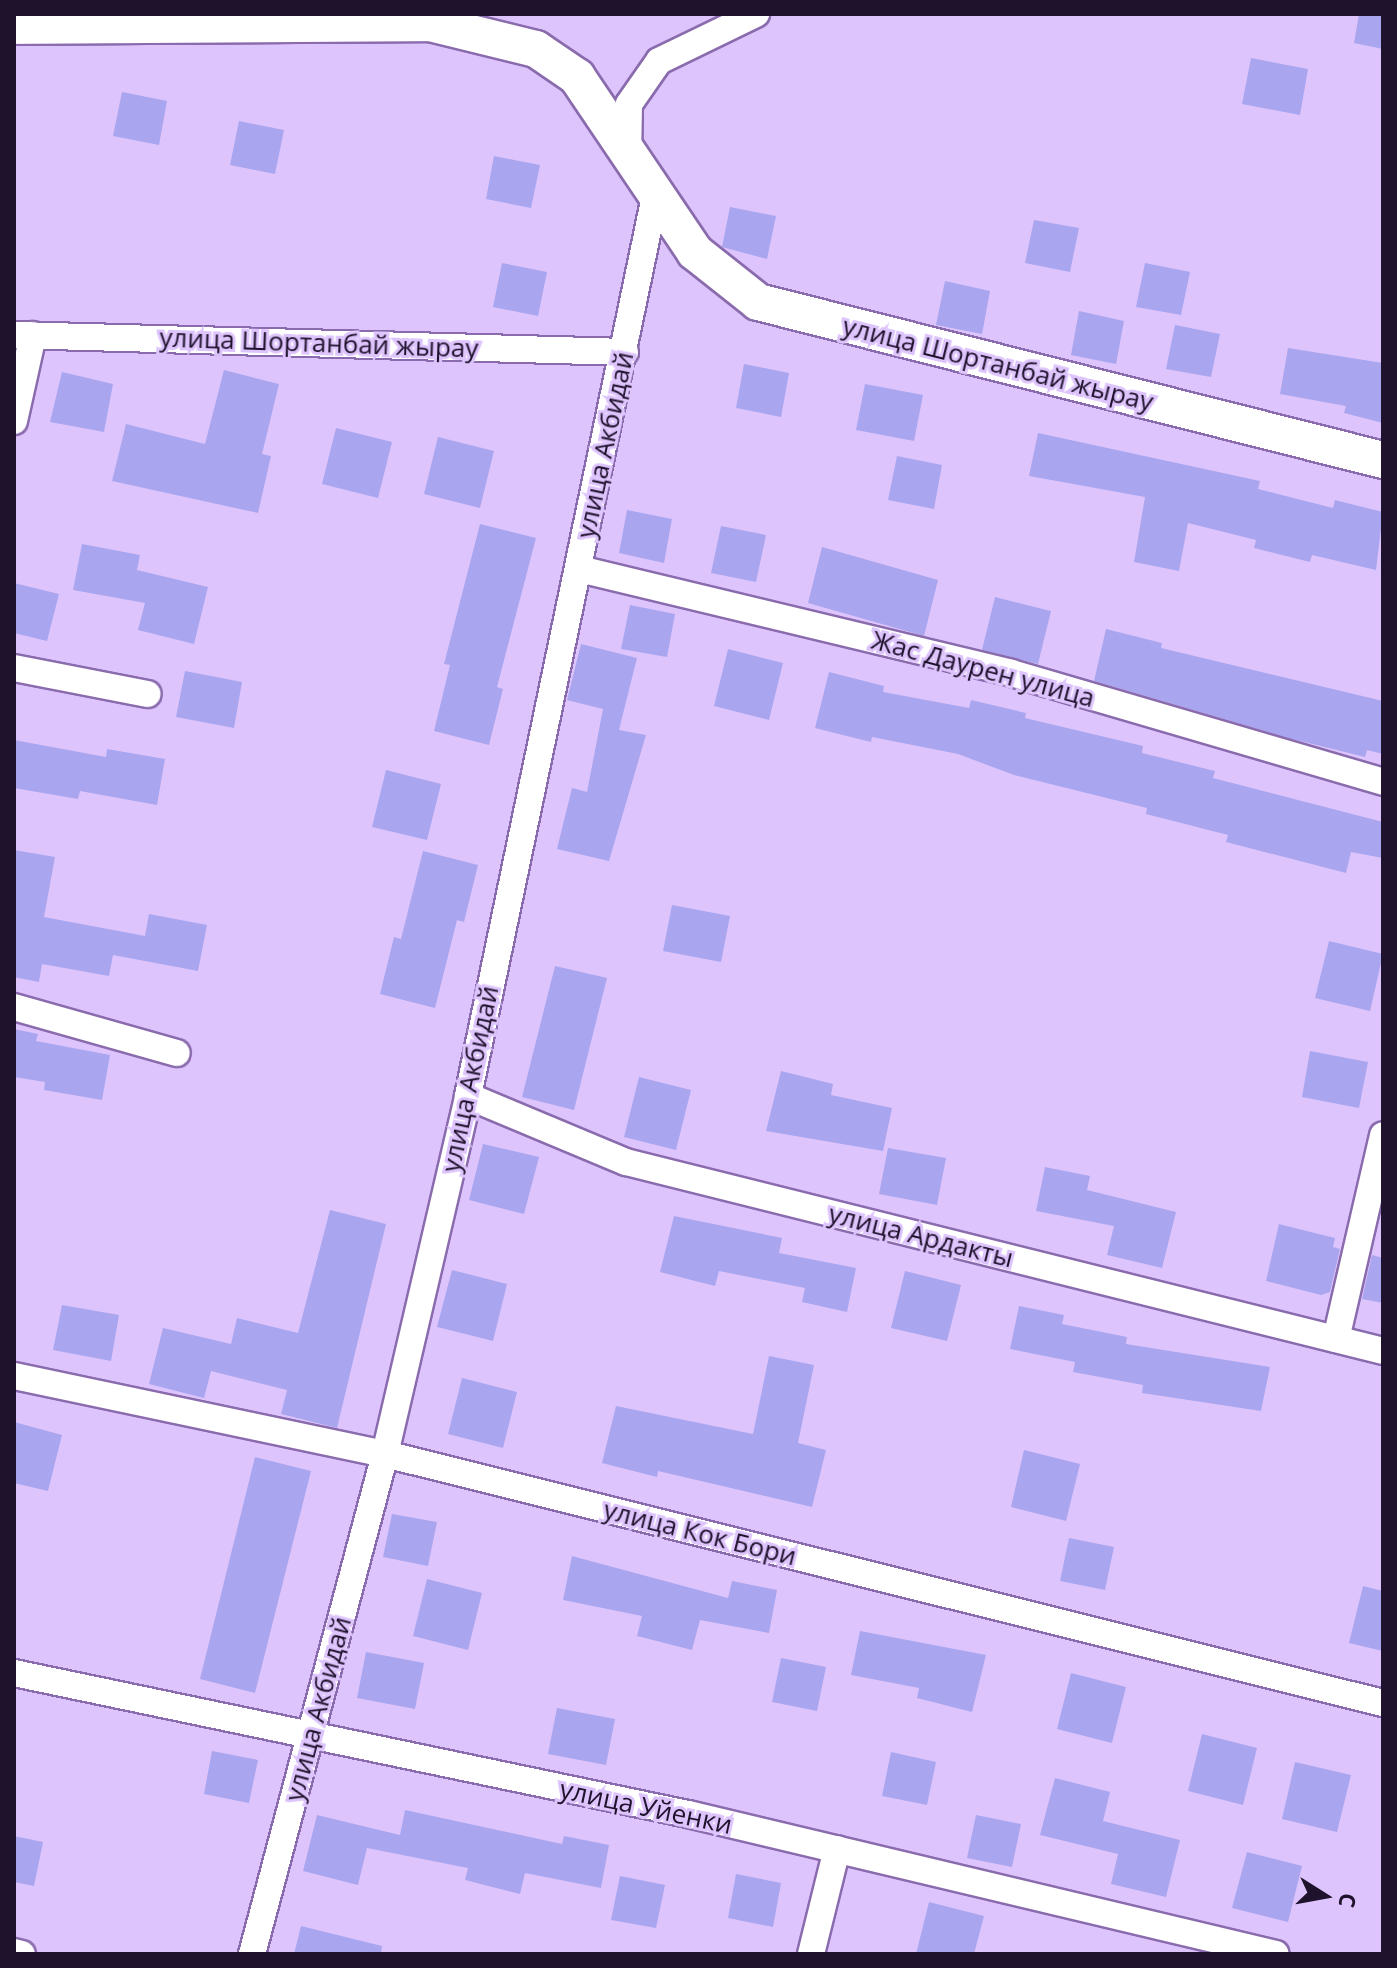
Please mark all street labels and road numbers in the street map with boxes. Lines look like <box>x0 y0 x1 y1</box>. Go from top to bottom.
street label: улица Шортанбай жырау <box>839 310 1157 418</box>
street label: улица Шортанбай жырау <box>159 322 479 364</box>
street label: улица Акбидай <box>570 349 640 541</box>
street label: Жас Даурен улица <box>868 624 1098 714</box>
street label: улица Акбидай <box>435 983 505 1175</box>
street label: улица Ардакты <box>825 1198 1017 1274</box>
street label: улица Кок Бори <box>600 1494 800 1572</box>
street label: улица Акбидай <box>278 1613 358 1805</box>
street label: улица Уйенки <box>557 1773 735 1841</box>

